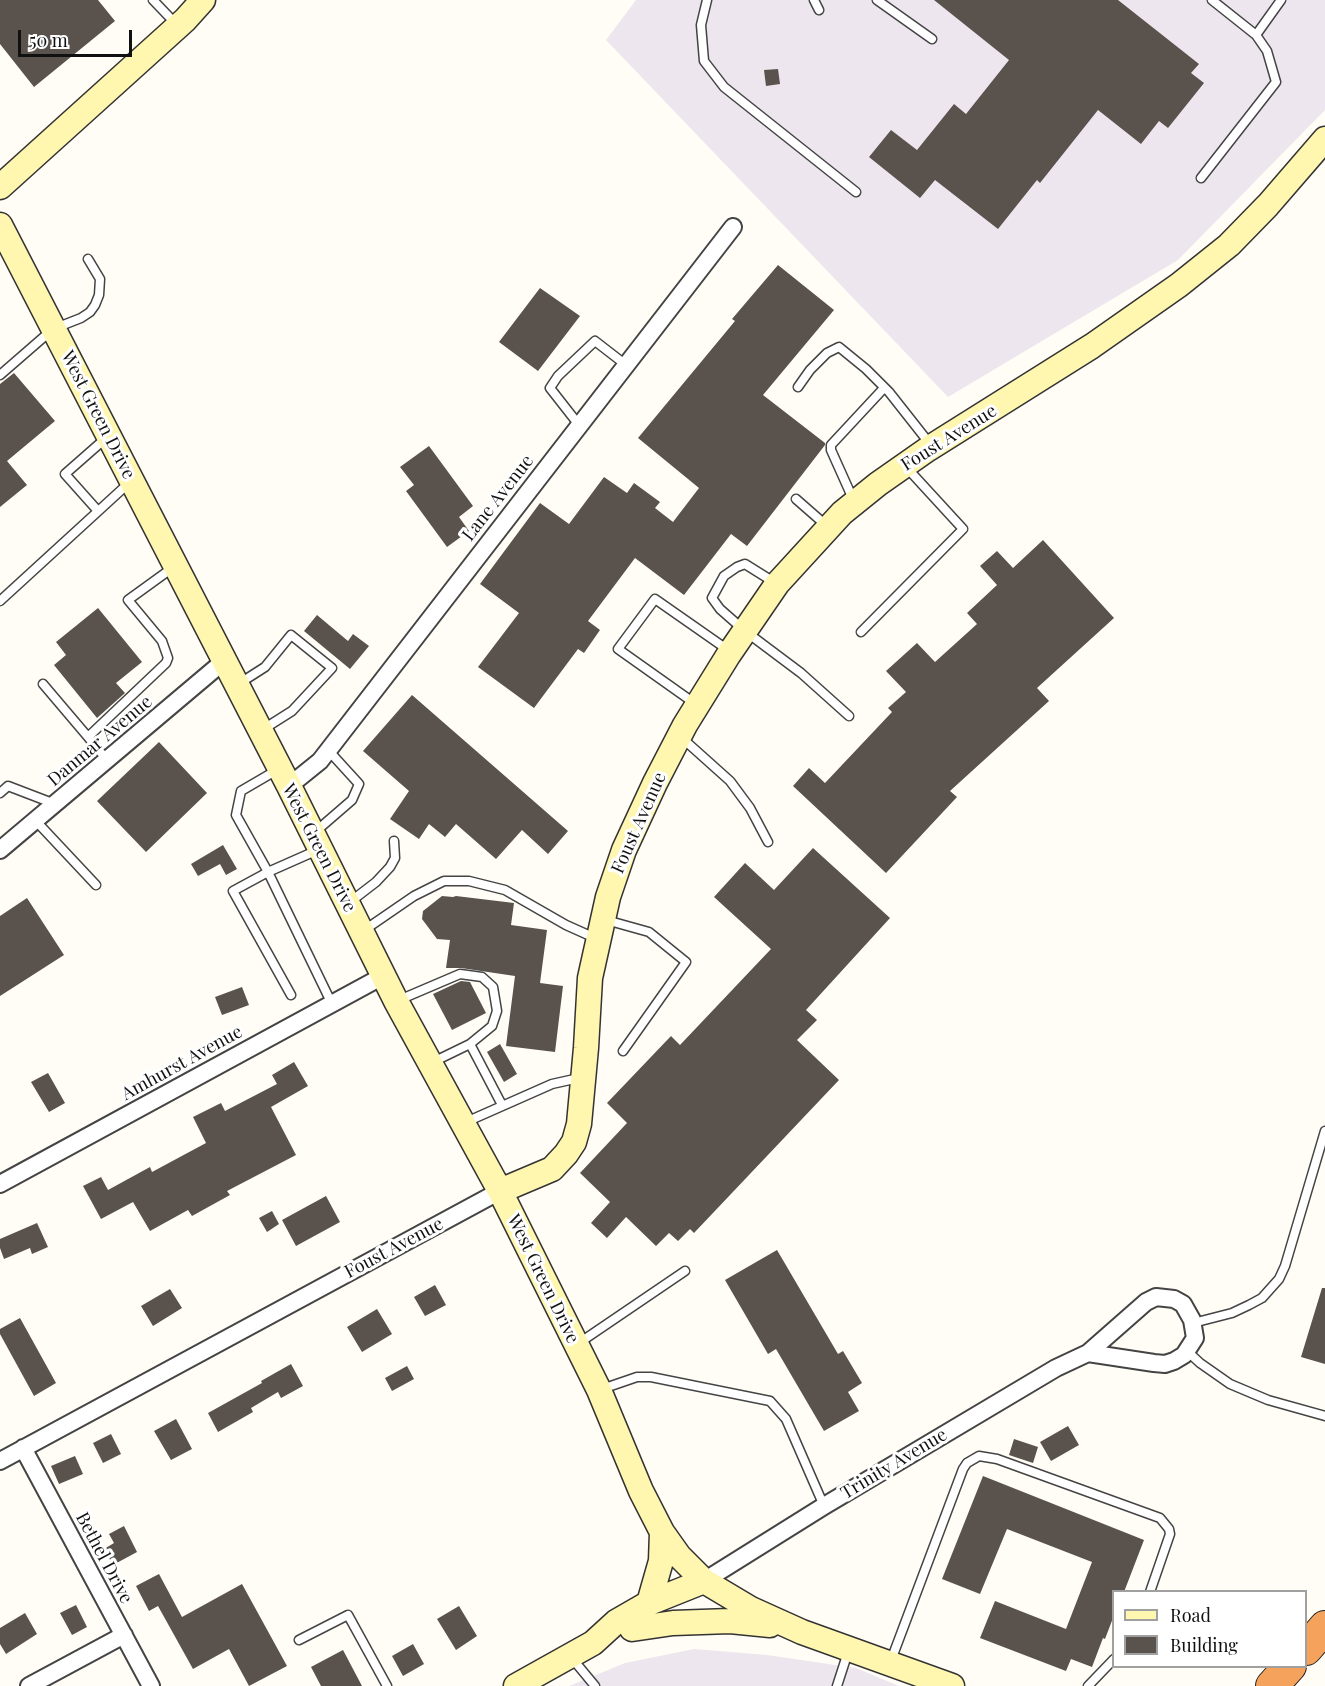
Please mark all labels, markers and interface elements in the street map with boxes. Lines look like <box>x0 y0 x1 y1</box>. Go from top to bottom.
scale bar <box>21 18 135 56</box>
text: 50 m <box>29 28 68 52</box>
street label: West Green Drive <box>56 347 140 483</box>
street label: Foust Avenue <box>897 400 1001 476</box>
street label: Lane Avenue <box>458 451 538 545</box>
street label: Danmar Avenue <box>43 691 157 791</box>
street label: Foust Avenue <box>607 769 671 877</box>
street label: West Green Drive <box>277 780 361 916</box>
street label: Amhurst Avenue <box>118 1021 246 1105</box>
street label: West Green Drive <box>502 1211 584 1347</box>
street label: Foust Avenue <box>341 1213 447 1283</box>
street label: Trinity Avenue <box>837 1424 951 1504</box>
street label: Bethel Drive <box>71 1509 137 1607</box>
legend <box>1112 1590 1307 1668</box>
text: Road <box>1170 1603 1211 1627</box>
text: Building <box>1170 1633 1238 1657</box>

